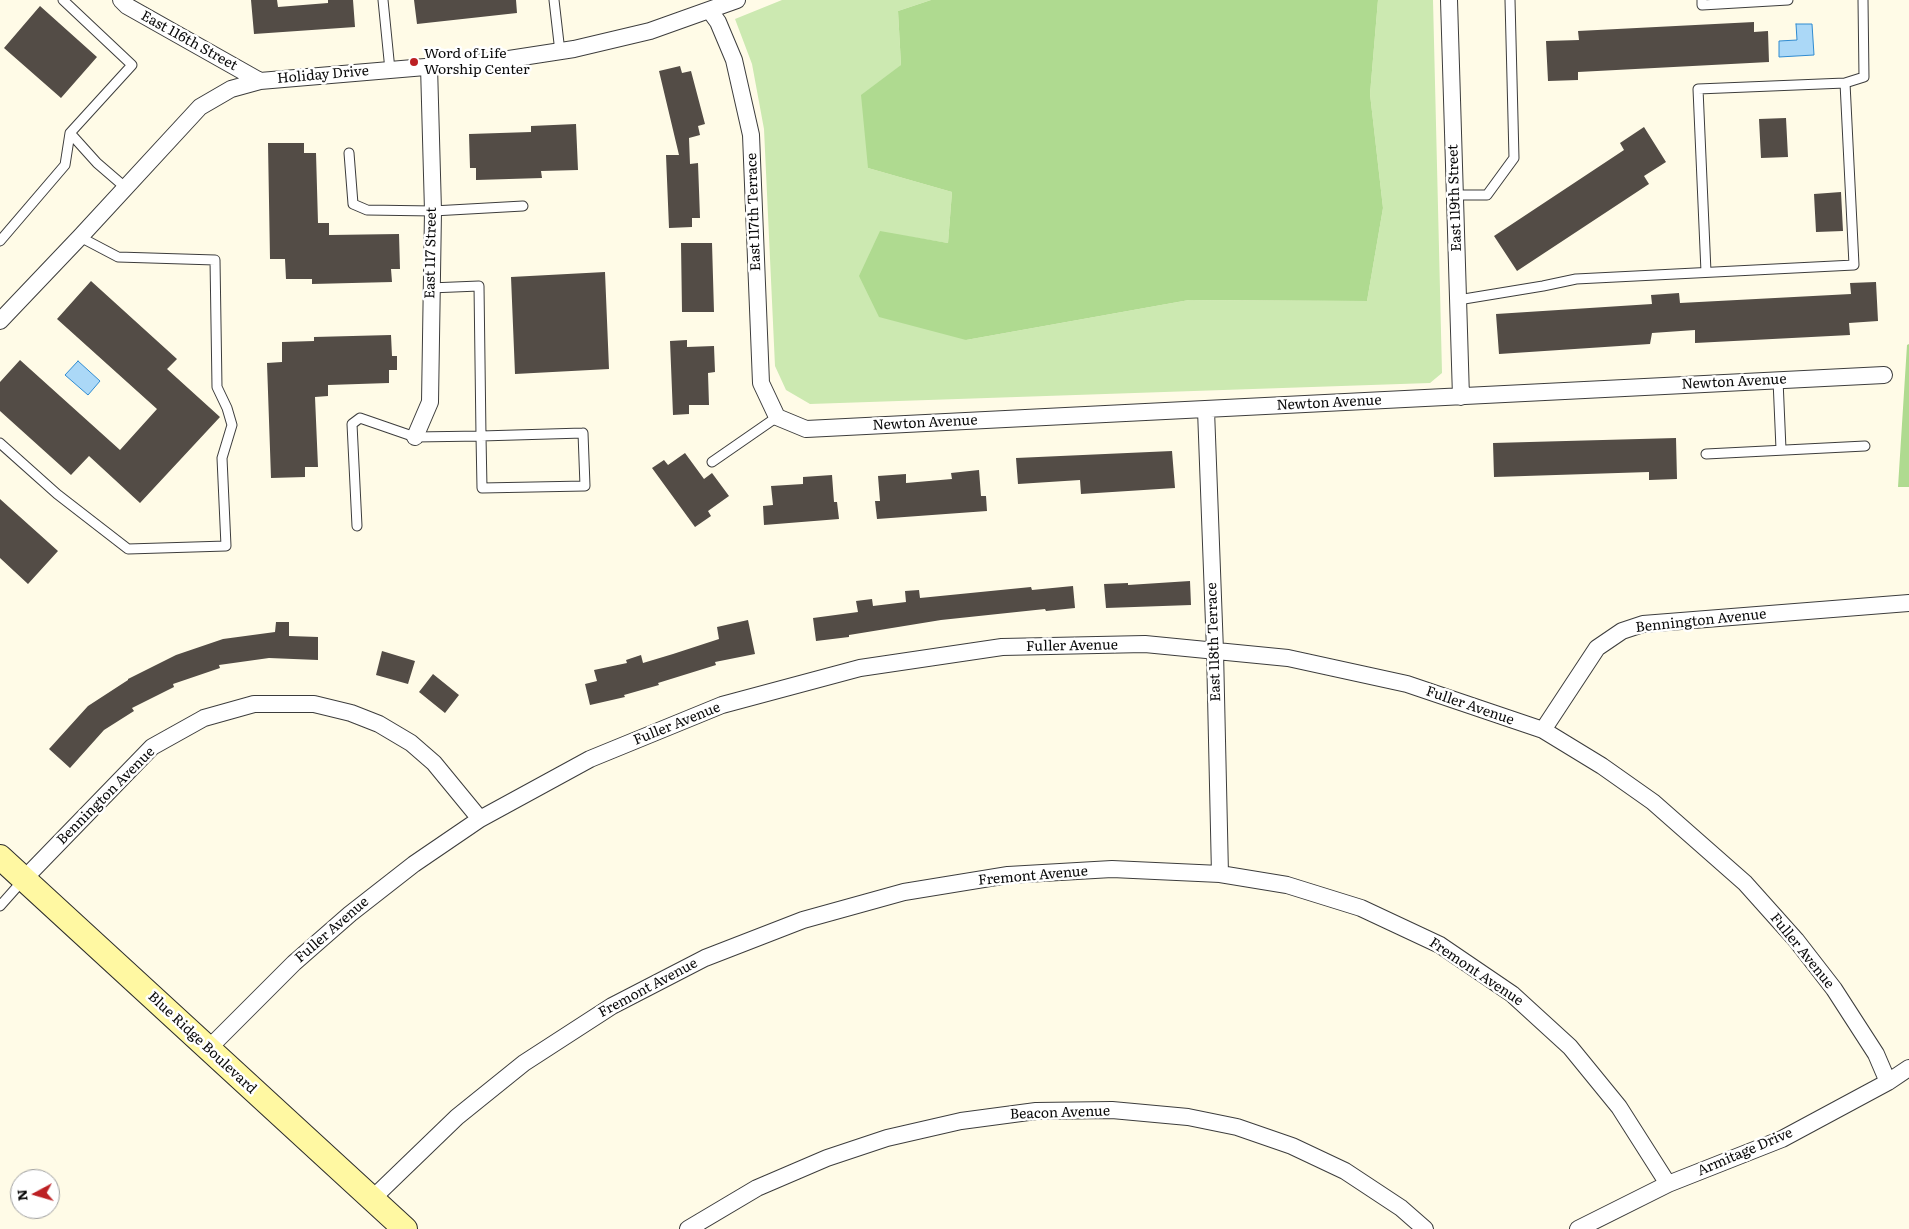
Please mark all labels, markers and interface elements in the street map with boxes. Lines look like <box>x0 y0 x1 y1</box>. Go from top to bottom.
street label: East 116th Street <box>138 8 240 74</box>
place label: Word of Life Worship Center <box>424 46 530 78</box>
marker: Word of Life Worship Center <box>408 56 420 68</box>
street label: Holiday Drive <box>276 63 370 87</box>
street label: East 119th Street <box>1445 144 1465 252</box>
street label: East 117th Terrace <box>744 153 764 271</box>
street label: East 117 Street <box>422 207 440 299</box>
street label: Newton Avenue <box>1681 371 1787 393</box>
street label: Newton Avenue <box>1276 392 1382 414</box>
street label: Newton Avenue <box>872 412 978 434</box>
street label: East 118th Terrace <box>1204 582 1224 702</box>
street label: Bennington Avenue <box>1635 606 1767 636</box>
street label: Fuller Avenue <box>1026 637 1118 655</box>
street label: Fuller Avenue <box>1424 683 1516 729</box>
street label: Fuller Avenue <box>631 699 723 749</box>
street label: Bennington Avenue <box>54 744 158 848</box>
street label: Fremont Avenue <box>977 863 1089 889</box>
street label: Fuller Avenue <box>292 893 372 967</box>
street label: Fuller Avenue <box>1766 910 1838 992</box>
street label: Fremont Avenue <box>1426 934 1526 1010</box>
street label: Fremont Avenue <box>596 955 700 1021</box>
street label: Blue Ridge Boulevard <box>144 988 260 1098</box>
street label: Beacon Avenue <box>1010 1103 1110 1123</box>
street label: Armitage Drive <box>1695 1124 1795 1180</box>
north arrow <box>10 1169 60 1219</box>
text: N <box>11 1189 32 1202</box>

